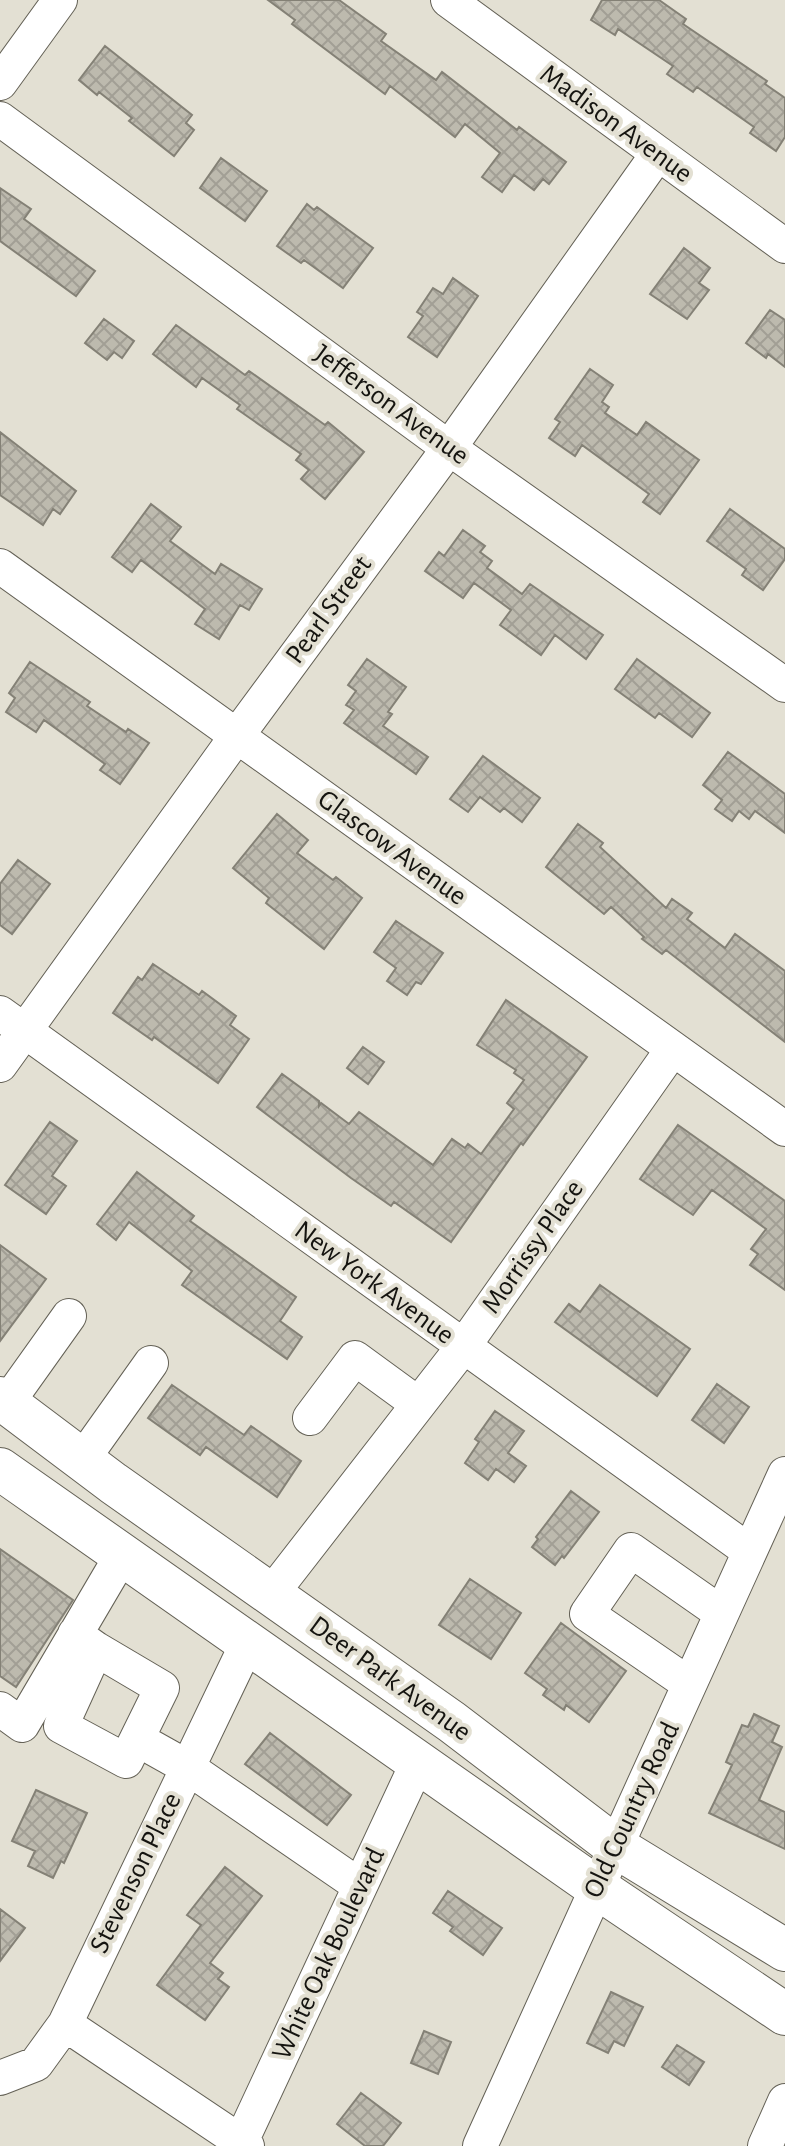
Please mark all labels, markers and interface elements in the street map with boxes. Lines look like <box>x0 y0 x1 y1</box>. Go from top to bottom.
street label: Madison Avenue <box>535 60 697 188</box>
street label: Jefferson Avenue <box>308 340 474 470</box>
street label: Pearl Street <box>281 551 377 669</box>
street label: Glascow Avenue <box>313 785 471 911</box>
street label: Morrissy Place <box>477 1175 589 1319</box>
street label: New York Avenue <box>289 1216 459 1350</box>
street label: Deer Park Avenue <box>304 1611 476 1747</box>
street label: Old Country Road <box>579 1718 685 1902</box>
street label: Stevenson Place <box>85 1788 187 1958</box>
street label: White Oak Boulevard <box>268 1844 390 2064</box>

